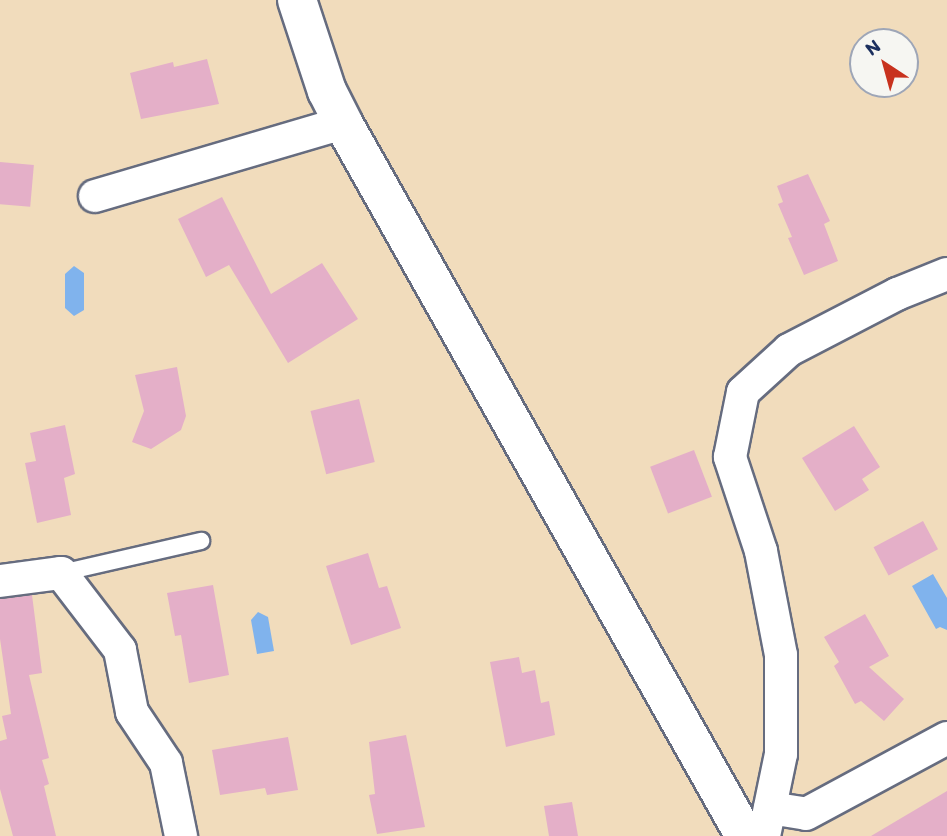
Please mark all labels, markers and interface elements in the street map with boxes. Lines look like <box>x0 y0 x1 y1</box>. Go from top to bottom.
north arrow <box>849 28 919 98</box>
text: N <box>861 34 884 60</box>

